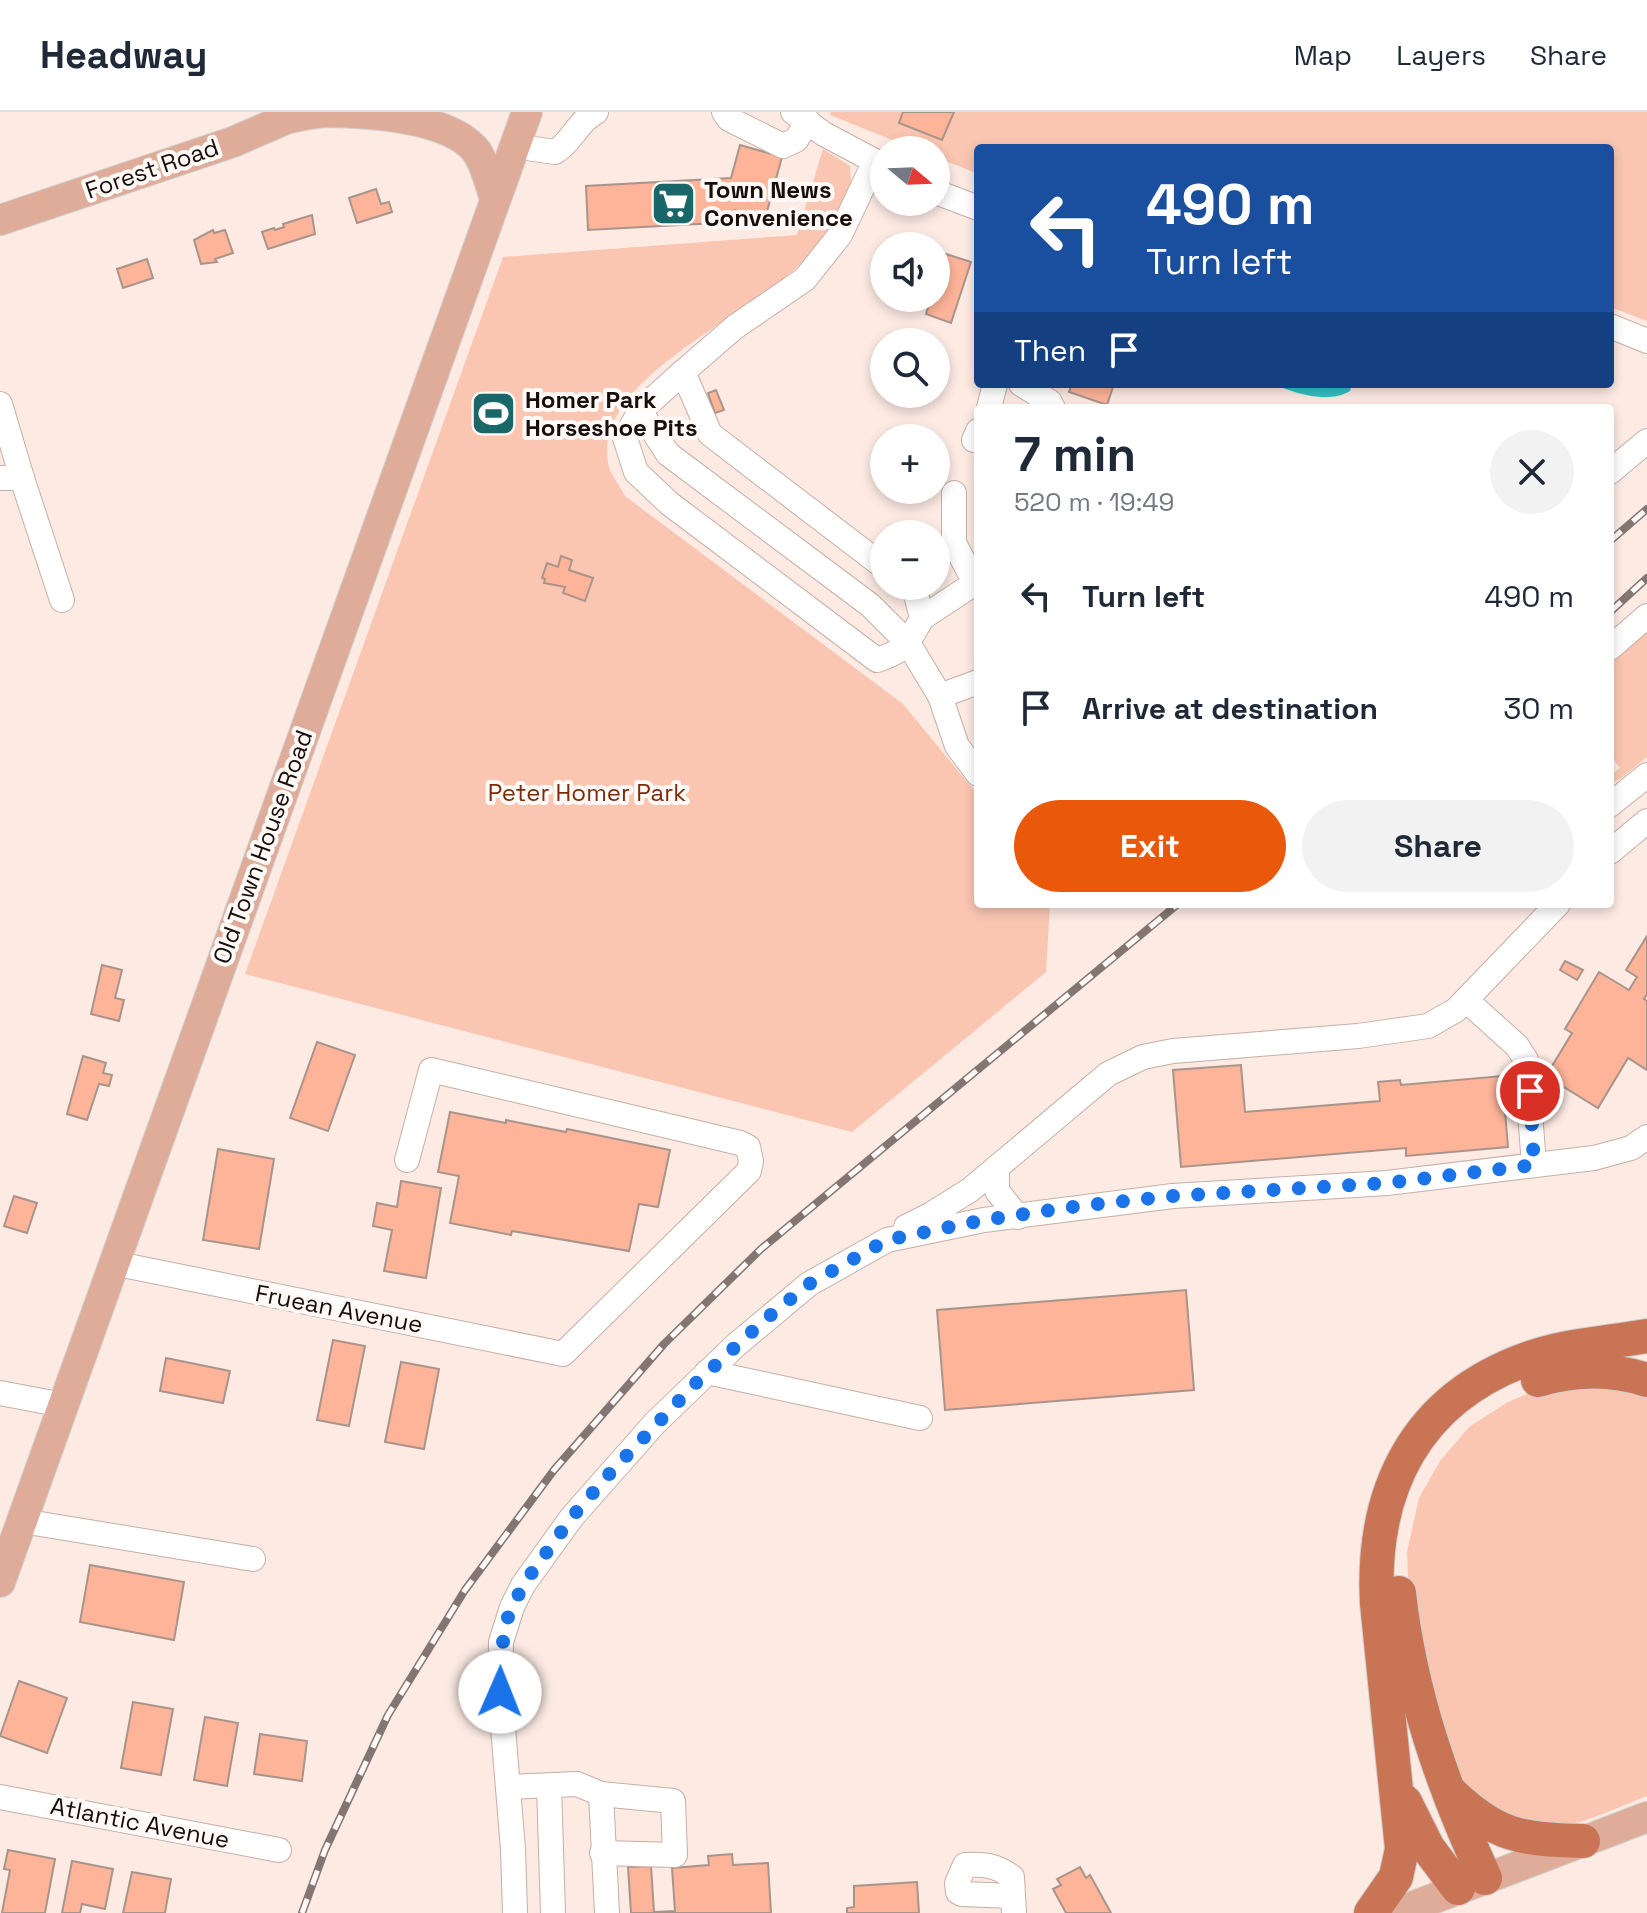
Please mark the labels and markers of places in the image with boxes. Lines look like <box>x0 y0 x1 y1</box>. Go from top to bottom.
place label: Town News Convenience <box>704 174 853 233</box>
supermarket icon: Town News Convenience <box>649 180 697 228</box>
place label: Homer Park Horseshoe Pits <box>525 384 697 443</box>
sports icon: Homer Park Horseshoe Pits <box>470 390 518 438</box>
pin <box>1496 1057 1564 1125</box>

